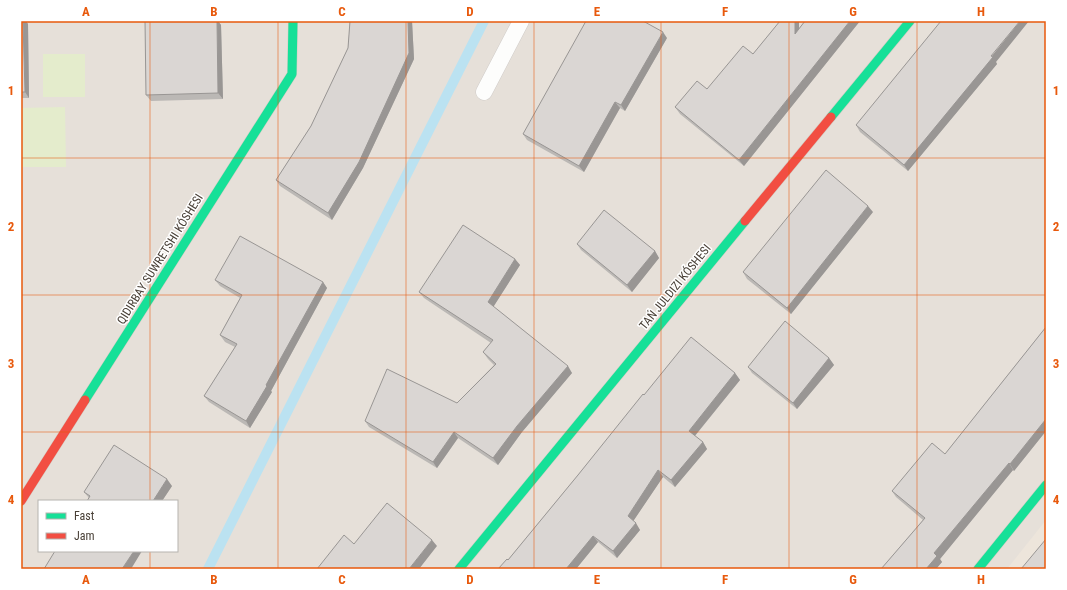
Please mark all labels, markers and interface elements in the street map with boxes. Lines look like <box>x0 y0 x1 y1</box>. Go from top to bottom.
text: A <box>82 4 90 19</box>
text: B <box>210 4 218 19</box>
text: C <box>338 4 346 19</box>
text: D <box>466 4 474 19</box>
text: E <box>594 4 601 19</box>
text: F <box>722 4 728 19</box>
text: G <box>849 4 857 19</box>
text: H <box>977 4 985 19</box>
text: 1 <box>8 83 14 98</box>
text: 1 <box>1053 83 1059 98</box>
street label: QIDIRBAY SUWRETSHI KÓSHESI <box>113 191 206 327</box>
text: 2 <box>8 219 15 234</box>
text: 2 <box>1053 219 1060 234</box>
street label: TAŃ JULDIZI KÓSHESI <box>636 241 714 332</box>
text: 3 <box>8 356 14 371</box>
text: 3 <box>1053 356 1059 371</box>
text: 4 <box>8 492 15 507</box>
text: 4 <box>1053 492 1060 507</box>
legend <box>38 500 178 552</box>
text: Fast <box>74 509 95 523</box>
text: Jam <box>74 529 95 543</box>
text: A <box>82 572 90 587</box>
text: B <box>210 572 218 587</box>
text: C <box>338 572 346 587</box>
text: D <box>466 572 474 587</box>
text: E <box>594 572 601 587</box>
text: F <box>722 572 728 587</box>
text: G <box>849 572 857 587</box>
text: H <box>977 572 985 587</box>

